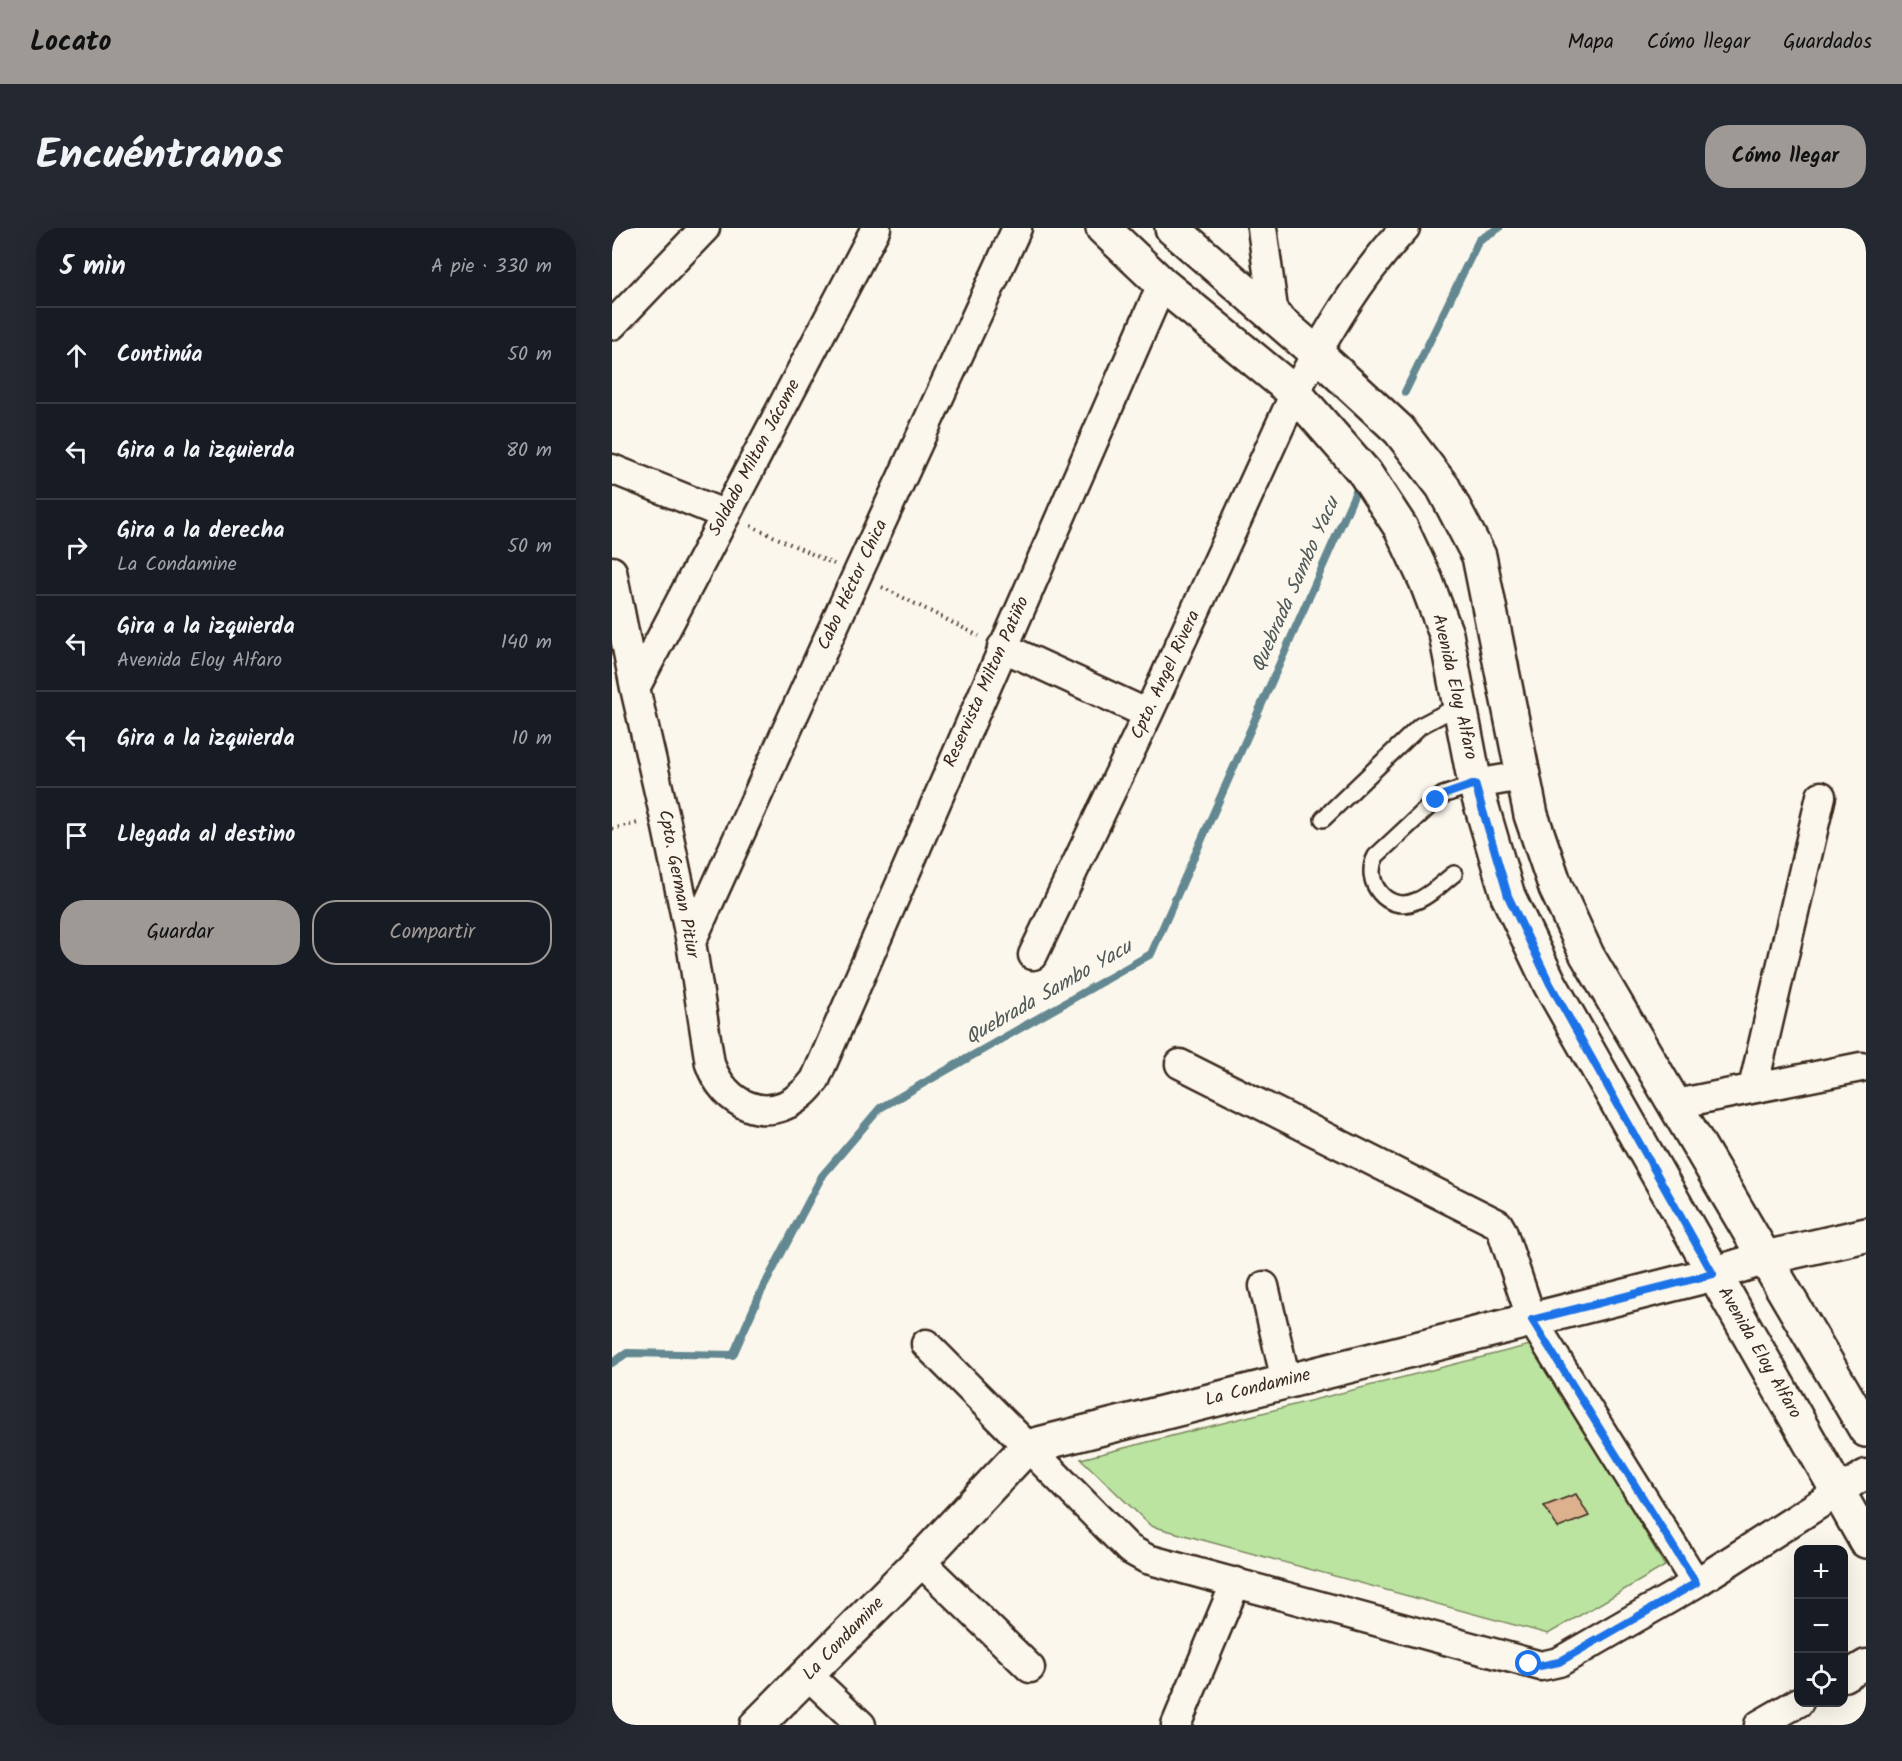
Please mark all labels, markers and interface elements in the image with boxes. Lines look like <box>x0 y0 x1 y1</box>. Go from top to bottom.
text: Locato <box>30 20 111 65</box>
text: Mapa <box>1567 26 1614 59</box>
text: Cómo llegar <box>1647 26 1750 59</box>
text: Guardados <box>1783 26 1872 59</box>
text: Encuéntranos <box>36 123 283 190</box>
button: Cómo llegar <box>1705 125 1866 188</box>
text: 5 min <box>60 246 126 288</box>
text: A pie · 330 m <box>431 251 552 283</box>
text: Continúa <box>117 338 202 373</box>
icon: ahead <box>60 339 93 372</box>
text: 50 m <box>507 339 552 371</box>
street label: Soldado Milton Jácome <box>701 374 809 542</box>
text: Gira a la izquierda <box>117 434 295 469</box>
icon: left <box>60 435 93 468</box>
text: 80 m <box>506 435 552 467</box>
water label: Quebrada Sambo Yacu <box>1243 490 1350 677</box>
text: Gira a la derecha <box>117 514 284 549</box>
street label: Cabo Héctor Chica <box>810 515 896 655</box>
icon: right <box>60 531 93 564</box>
text: 50 m <box>507 531 552 563</box>
text: La Condamine <box>117 549 237 581</box>
street label: Reservista Milton Patiño <box>936 592 1038 772</box>
street label: Cpto. Angel Rivera <box>1123 606 1209 744</box>
text: Gira a la izquierda <box>117 610 295 645</box>
street label: Avenida Eloy Alfaro <box>1423 611 1485 763</box>
icon: left <box>60 627 93 660</box>
text: 140 m <box>501 627 552 659</box>
text: Avenida Eloy Alfaro <box>117 645 282 677</box>
text: Gira a la izquierda <box>117 722 295 757</box>
icon: left <box>60 723 93 756</box>
text: 10 m <box>512 723 552 755</box>
route end <box>1422 786 1448 812</box>
street label: Cpto. German Pitiur <box>649 807 707 962</box>
text: Llegada al destino <box>117 818 295 853</box>
icon: arrive <box>60 819 93 852</box>
button: Guardar <box>60 900 300 965</box>
button: Compartir <box>312 900 552 965</box>
water label: Quebrada Sambo Yacu <box>959 931 1141 1054</box>
street label: Avenida Eloy Alfaro <box>1709 1281 1809 1425</box>
street label: La Condamine <box>1202 1361 1314 1415</box>
map controls <box>1794 1545 1848 1707</box>
button: + <box>1794 1545 1848 1599</box>
street label: La Condamine <box>796 1590 892 1688</box>
button: − <box>1794 1599 1848 1653</box>
route start <box>1515 1650 1541 1676</box>
button: locate <box>1794 1653 1848 1707</box>

